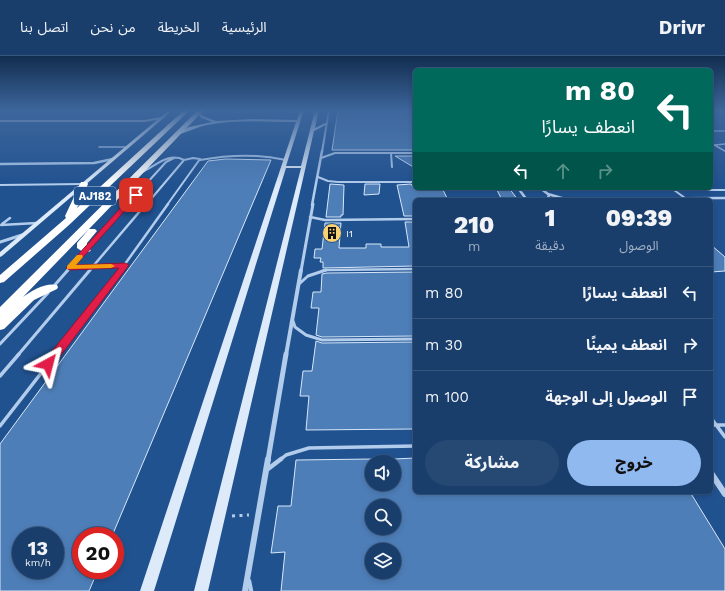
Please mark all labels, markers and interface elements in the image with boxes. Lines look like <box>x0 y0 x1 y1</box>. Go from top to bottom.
text: Drivr <box>659 16 705 39</box>
text: اتصل بنا <box>20 19 68 35</box>
text: من نحن <box>90 19 136 35</box>
text: الخريطة <box>158 19 200 35</box>
text: الرئيسية <box>222 19 267 35</box>
text: 80 m <box>565 74 635 107</box>
icon: left <box>649 84 701 136</box>
text: انعطف يسارًا <box>541 116 635 137</box>
icon: left <box>510 160 532 182</box>
icon: ahead <box>552 160 574 182</box>
icon: right <box>594 160 616 182</box>
pin <box>119 178 153 212</box>
icon: arrive <box>125 184 147 206</box>
road number: AJ182 <box>74 187 116 205</box>
text: 1 <box>545 204 555 232</box>
text: 09:39 <box>605 204 672 232</box>
text: 210 <box>454 211 494 239</box>
building icon: I1 <box>321 222 343 244</box>
place label: I1 <box>346 228 353 239</box>
text: دقيقة <box>535 238 565 253</box>
text: الوصول <box>619 238 659 253</box>
text: m <box>468 239 480 254</box>
icon: left <box>679 282 701 304</box>
text: 80 m <box>425 284 463 302</box>
text: انعطف يسارًا <box>582 284 667 302</box>
icon: right <box>679 334 701 356</box>
text: 30 m <box>425 336 463 354</box>
text: انعطف يمينًا <box>586 336 667 354</box>
position arrow <box>27 343 69 385</box>
icon: arrive <box>679 386 701 408</box>
text: 100 m <box>425 388 469 406</box>
text: الوصول إلى الوجهة <box>545 388 667 406</box>
button: مشاركة <box>425 440 559 486</box>
button: خروج <box>567 440 701 486</box>
map controls <box>365 455 401 579</box>
button: sound <box>365 455 401 491</box>
button: search <box>365 499 401 535</box>
speed limit sign: 20 <box>72 527 124 579</box>
text: 13 <box>28 536 48 560</box>
button: layers <box>365 543 401 579</box>
text: km/h <box>25 557 51 568</box>

